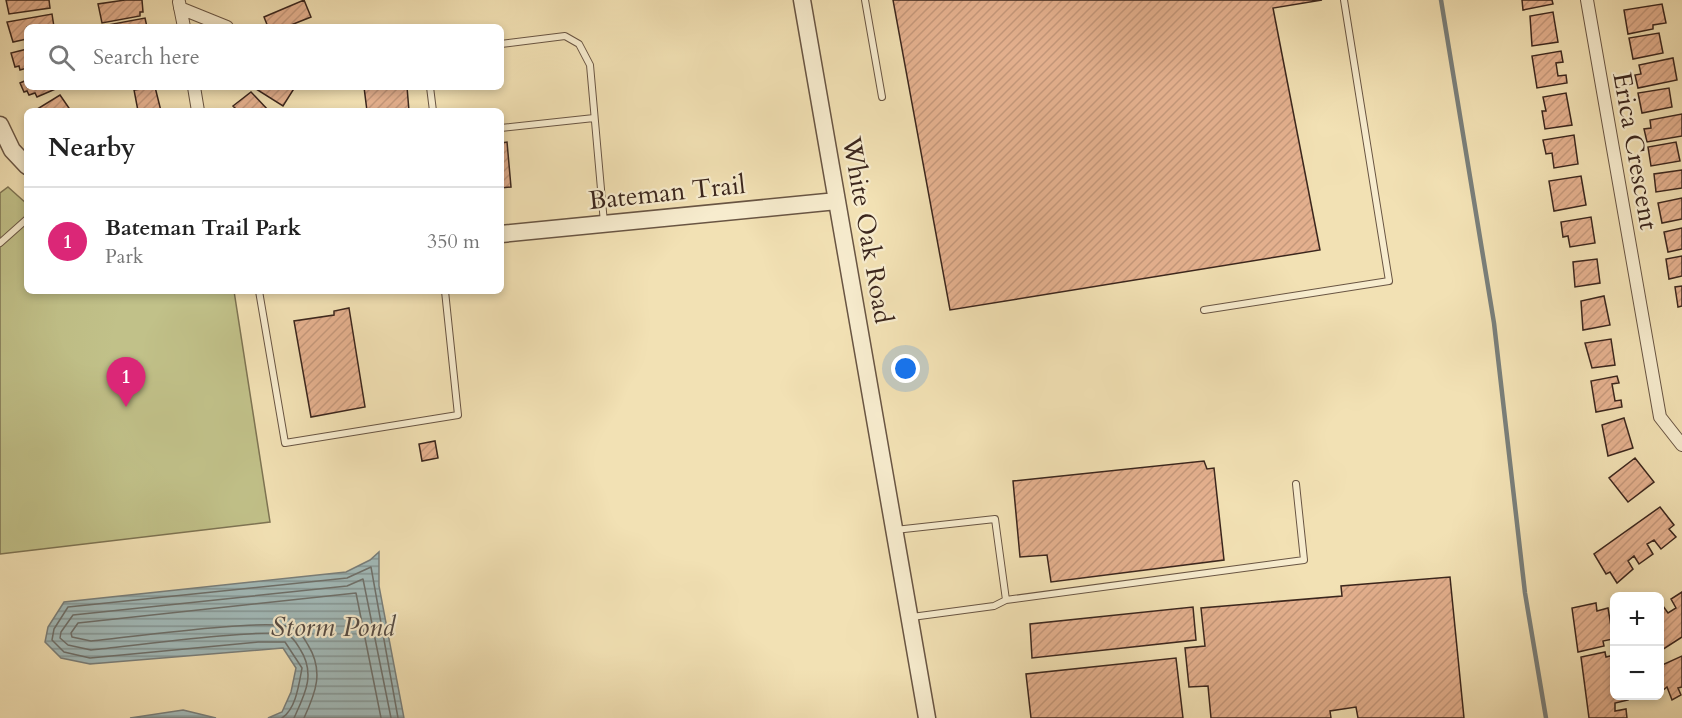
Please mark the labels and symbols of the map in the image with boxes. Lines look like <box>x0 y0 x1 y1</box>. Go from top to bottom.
street label: Erica Crescent <box>1604 70 1667 233</box>
street label: White Oak Road <box>834 133 901 326</box>
street label: Bateman Trail <box>587 167 748 218</box>
your location <box>891 354 920 383</box>
pin: 1 <box>106 358 146 407</box>
water label: Storm Pond <box>271 609 396 646</box>

